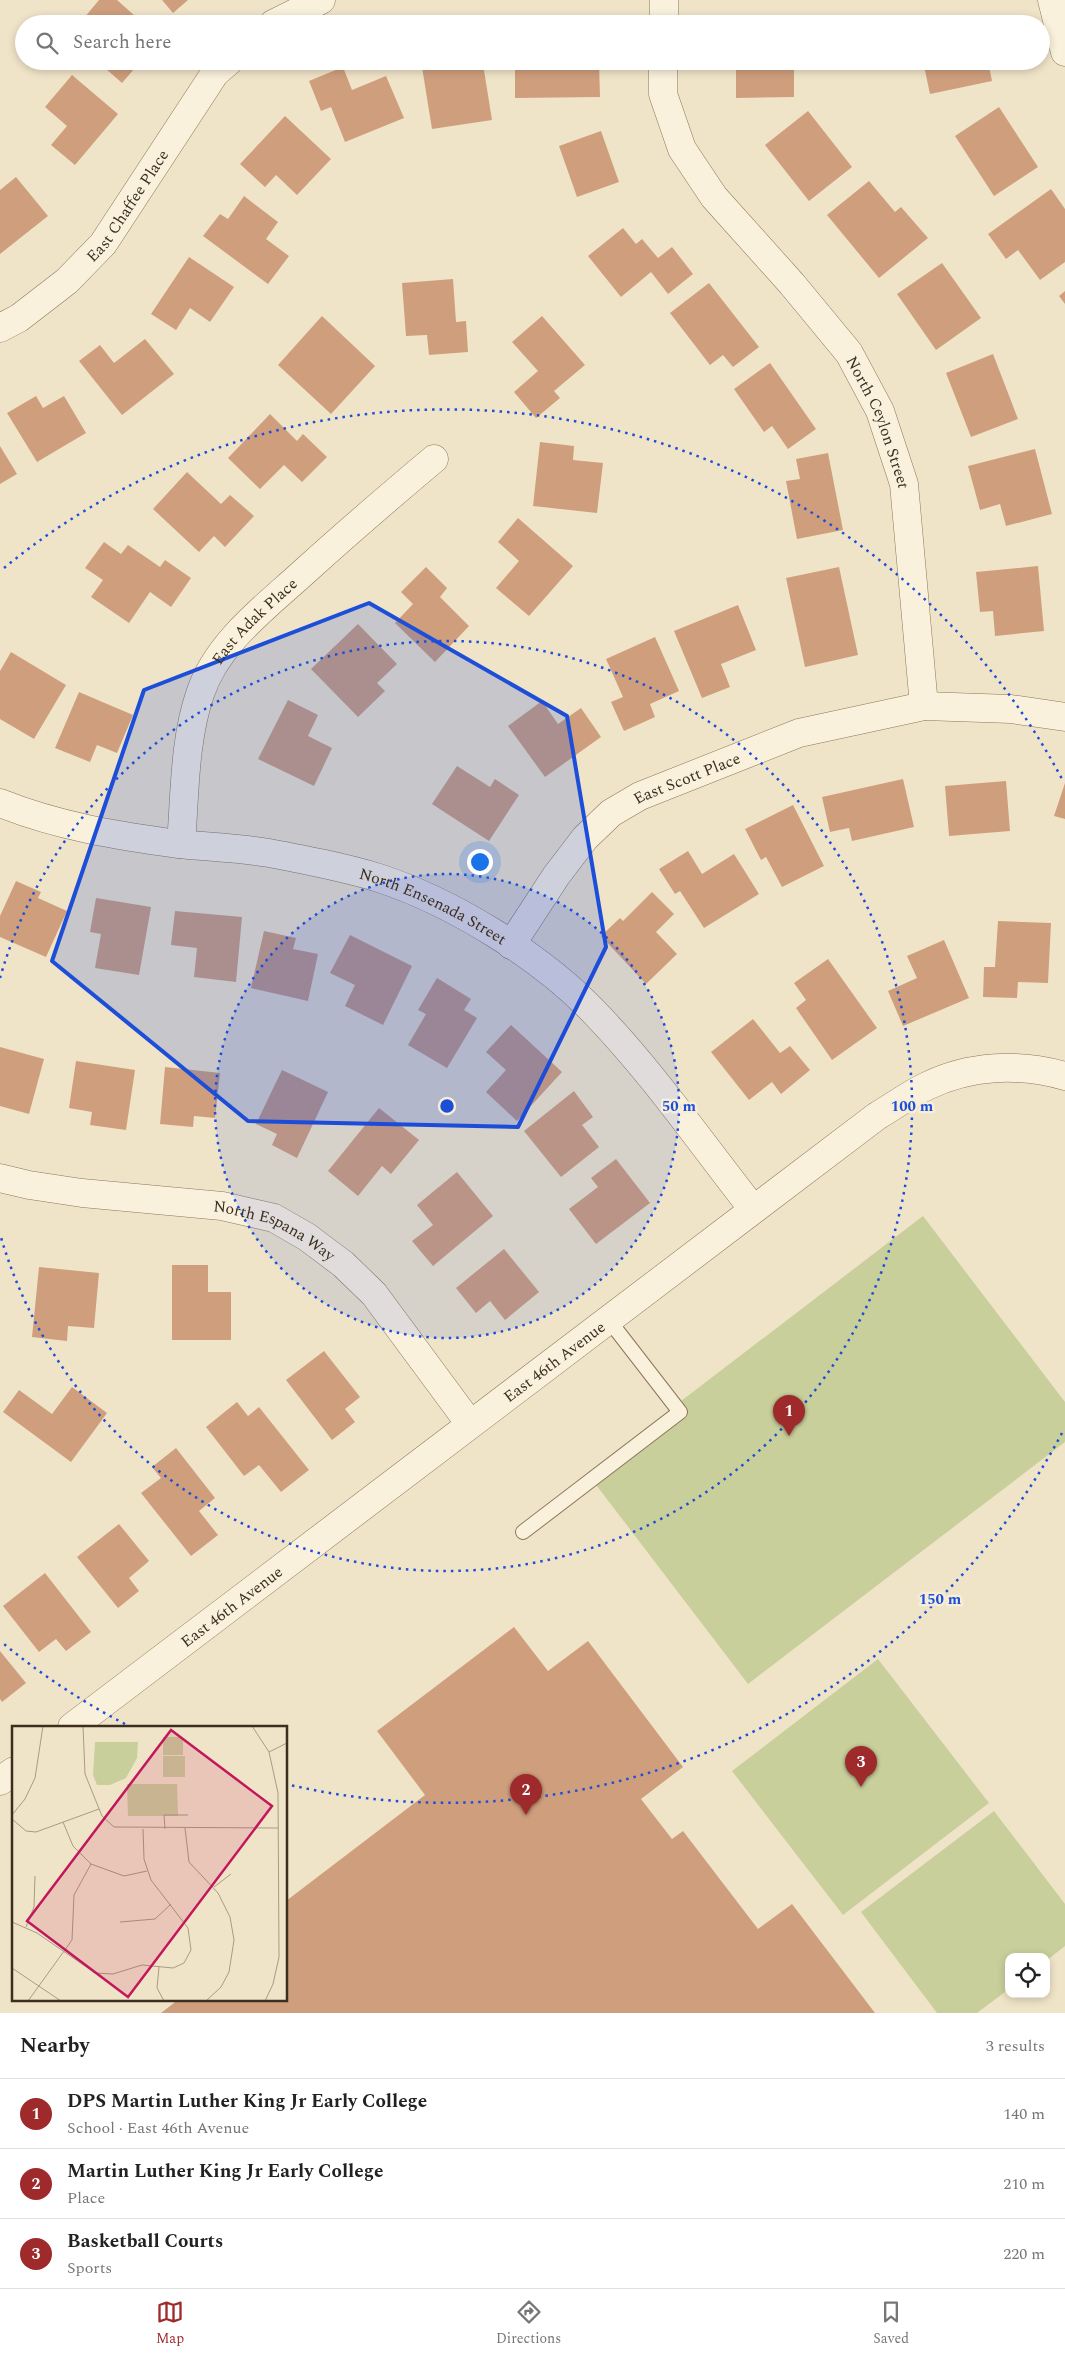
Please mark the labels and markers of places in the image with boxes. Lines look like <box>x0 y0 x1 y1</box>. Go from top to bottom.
centre of rings <box>438 1097 456 1115</box>
pin: 1 <box>773 1395 805 1436</box>
pin: 3 <box>845 1746 877 1787</box>
pin: 2 <box>510 1774 542 1815</box>

